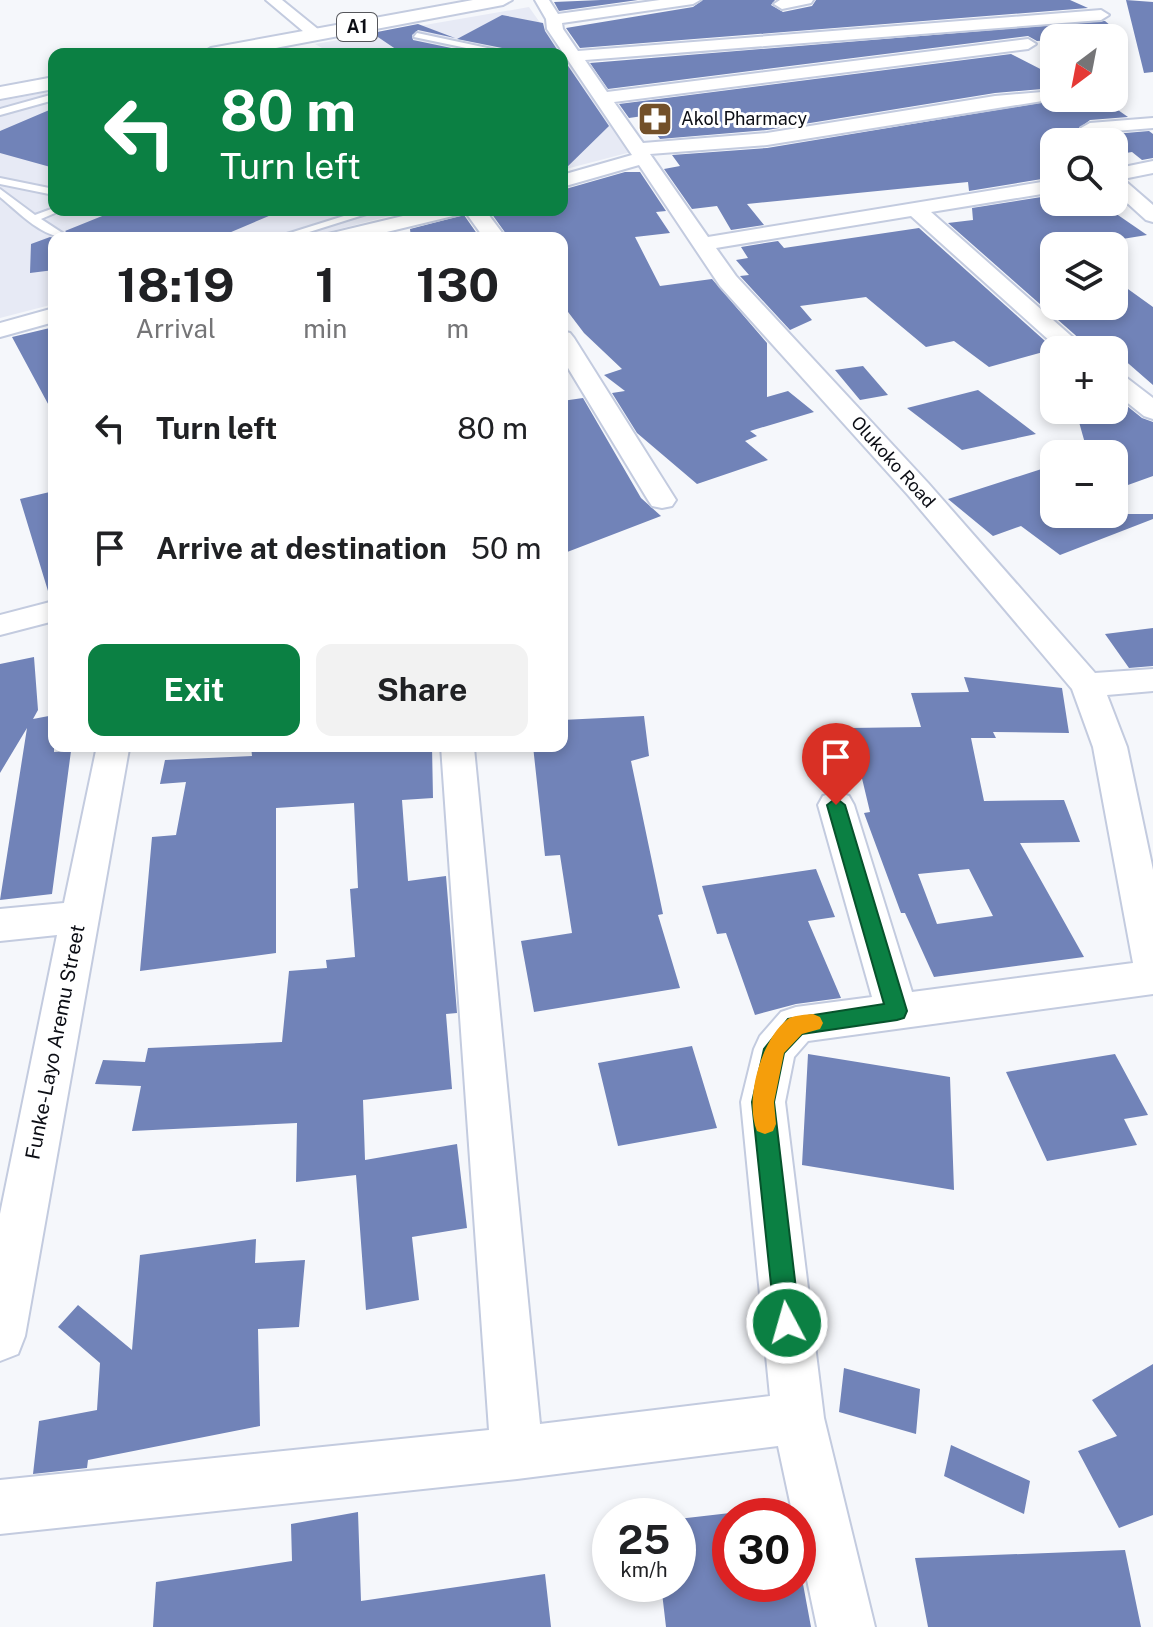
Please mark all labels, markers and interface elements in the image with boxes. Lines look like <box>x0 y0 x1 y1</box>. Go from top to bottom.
road number: A1 <box>337 13 377 41</box>
north arrow <box>1040 24 1128 112</box>
map controls <box>1040 24 1128 528</box>
text: 80 m <box>220 78 356 144</box>
icon: left <box>88 80 192 184</box>
pharmacy icon: Akol Pharmacy <box>636 100 674 138</box>
place label: Akol Pharmacy <box>681 108 807 129</box>
button: search <box>1040 128 1128 216</box>
text: Turn left <box>220 145 361 187</box>
button: layers <box>1040 232 1128 320</box>
text: 18:19 <box>117 256 235 313</box>
text: 1 <box>315 256 336 313</box>
text: 130 <box>416 256 499 313</box>
text: Arrival <box>135 313 216 344</box>
text: min <box>303 313 347 344</box>
text: m <box>446 313 469 344</box>
button: + <box>1040 336 1128 424</box>
icon: left <box>88 406 132 450</box>
text: Turn left <box>156 410 277 446</box>
text: 80 m <box>457 410 528 446</box>
street label: Olukoko Road <box>847 412 940 512</box>
button: − <box>1040 440 1128 528</box>
icon: arrive <box>88 526 132 570</box>
text: Arrive at destination <box>156 530 447 566</box>
text: 50 m <box>471 530 542 566</box>
button: Exit <box>88 644 300 736</box>
button: Share <box>316 644 528 736</box>
pin <box>802 723 870 805</box>
icon: arrive <box>814 735 858 779</box>
street label: Funke-Layo Aremu Street <box>20 923 90 1161</box>
position arrow <box>745 1281 829 1365</box>
speed limit sign: 30 <box>712 1498 816 1602</box>
text: 25 <box>618 1516 670 1563</box>
text: km/h <box>620 1558 668 1582</box>

